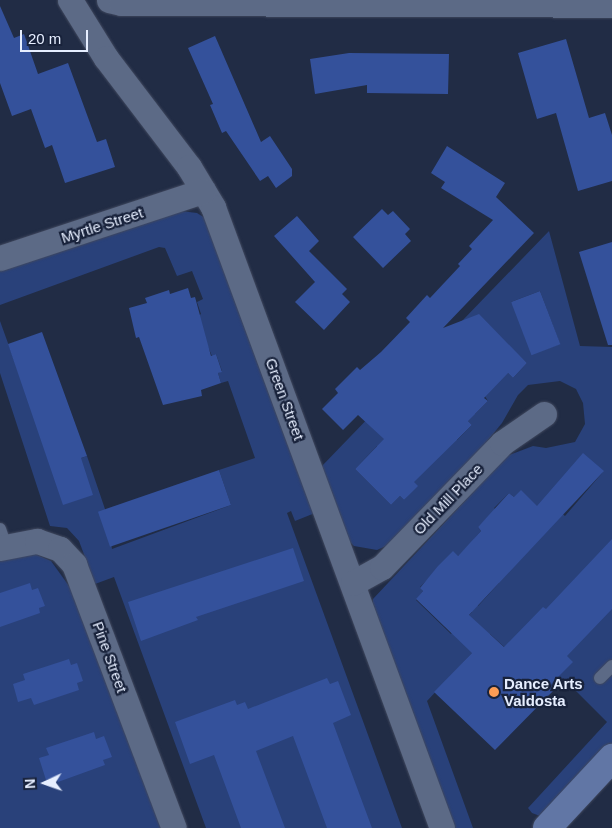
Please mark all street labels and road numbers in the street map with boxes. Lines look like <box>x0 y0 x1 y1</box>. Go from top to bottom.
street label: Myrtle Street <box>59 203 145 247</box>
street label: Green Street <box>262 356 308 442</box>
street label: Old Mill Place <box>410 460 486 538</box>
street label: Pine Street <box>89 619 131 695</box>

